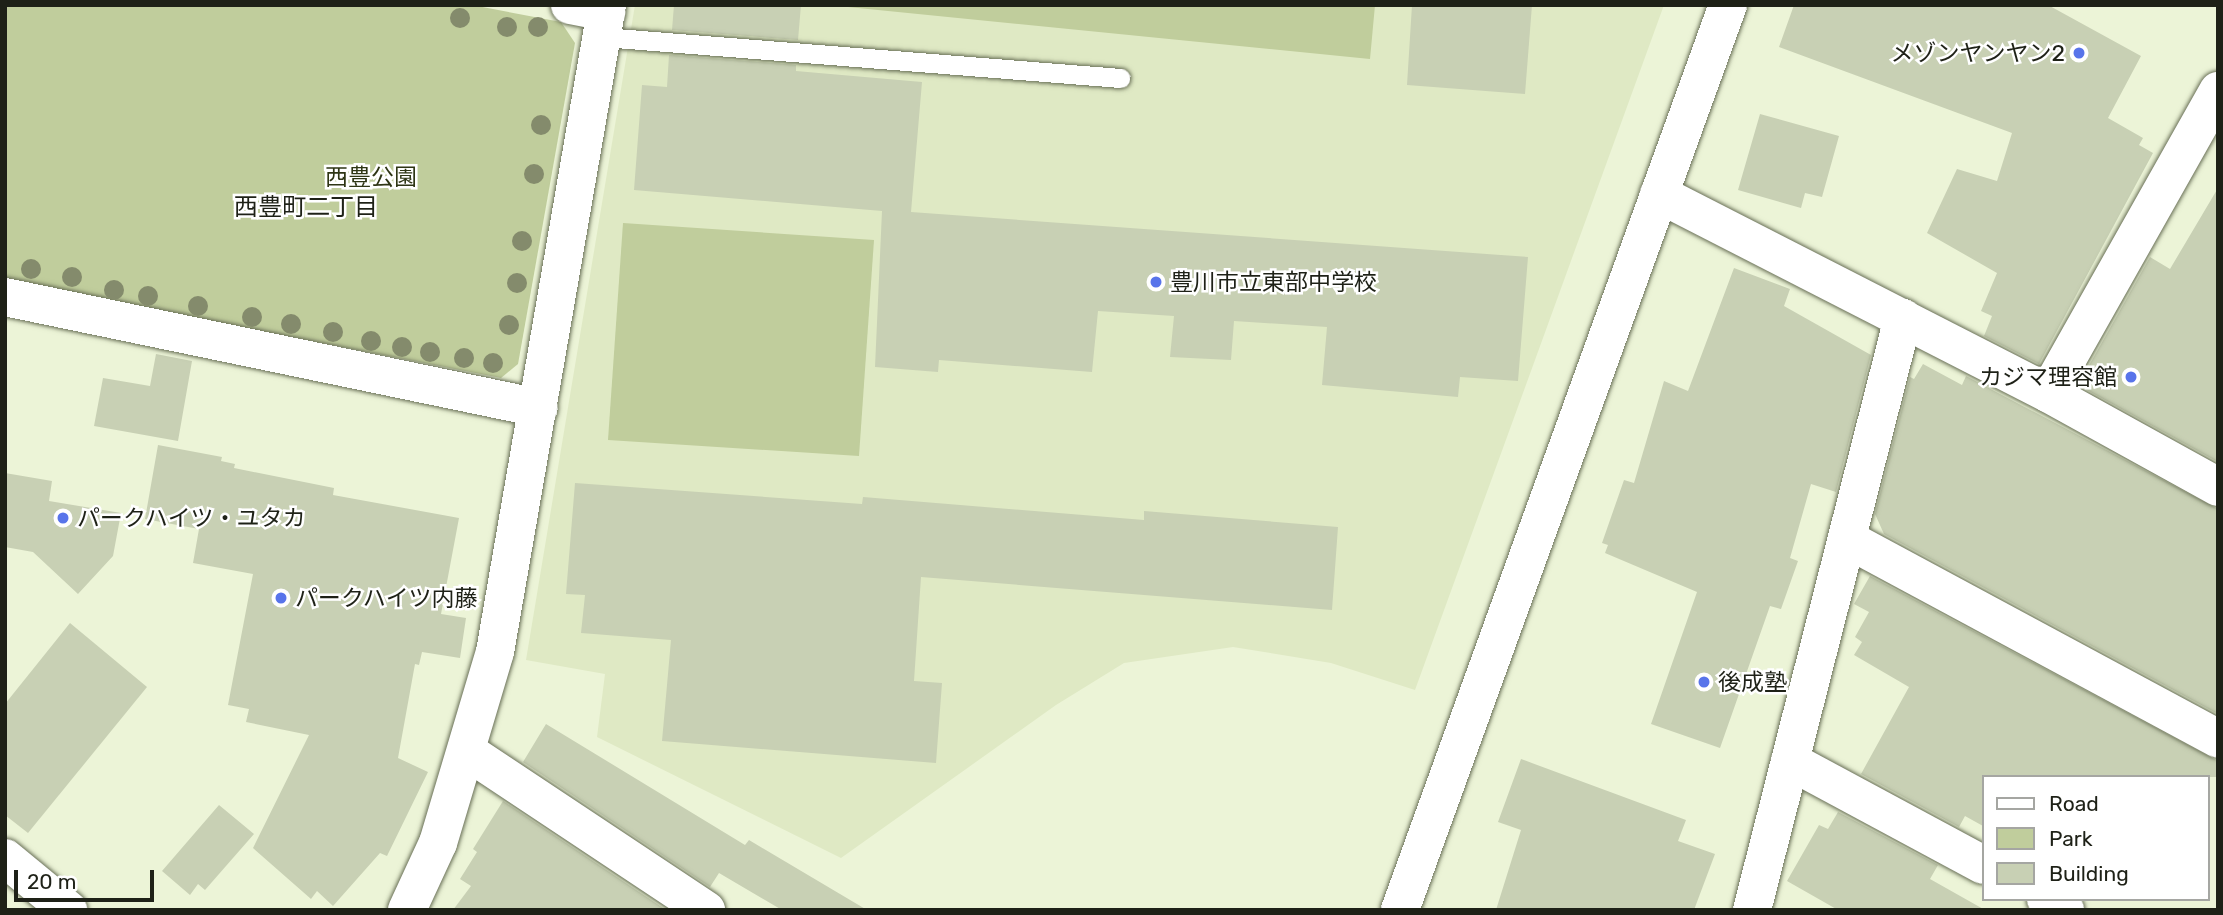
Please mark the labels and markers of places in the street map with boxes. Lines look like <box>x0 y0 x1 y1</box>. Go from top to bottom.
place label: メゾンヤンヤン2 <box>1890 39 2065 67</box>
marker: メゾンヤンヤン2 <box>2071 45 2087 61</box>
place label: 豊川市立東部中学校 <box>1170 268 1377 296</box>
marker: 豊川市立東部中学校 <box>1148 274 1164 290</box>
place label: カジマ理容館 <box>1979 363 2117 391</box>
marker: カジマ理容館 <box>2123 369 2139 385</box>
place label: パークハイツ・ユタカ <box>77 504 307 532</box>
marker: パークハイツ・ユタカ <box>55 510 71 526</box>
place label: パークハイツ内藤 <box>295 584 479 612</box>
marker: パークハイツ内藤 <box>273 590 289 606</box>
place label: 後成塾 <box>1718 668 1787 696</box>
marker: 後成塾 <box>1696 674 1712 690</box>

